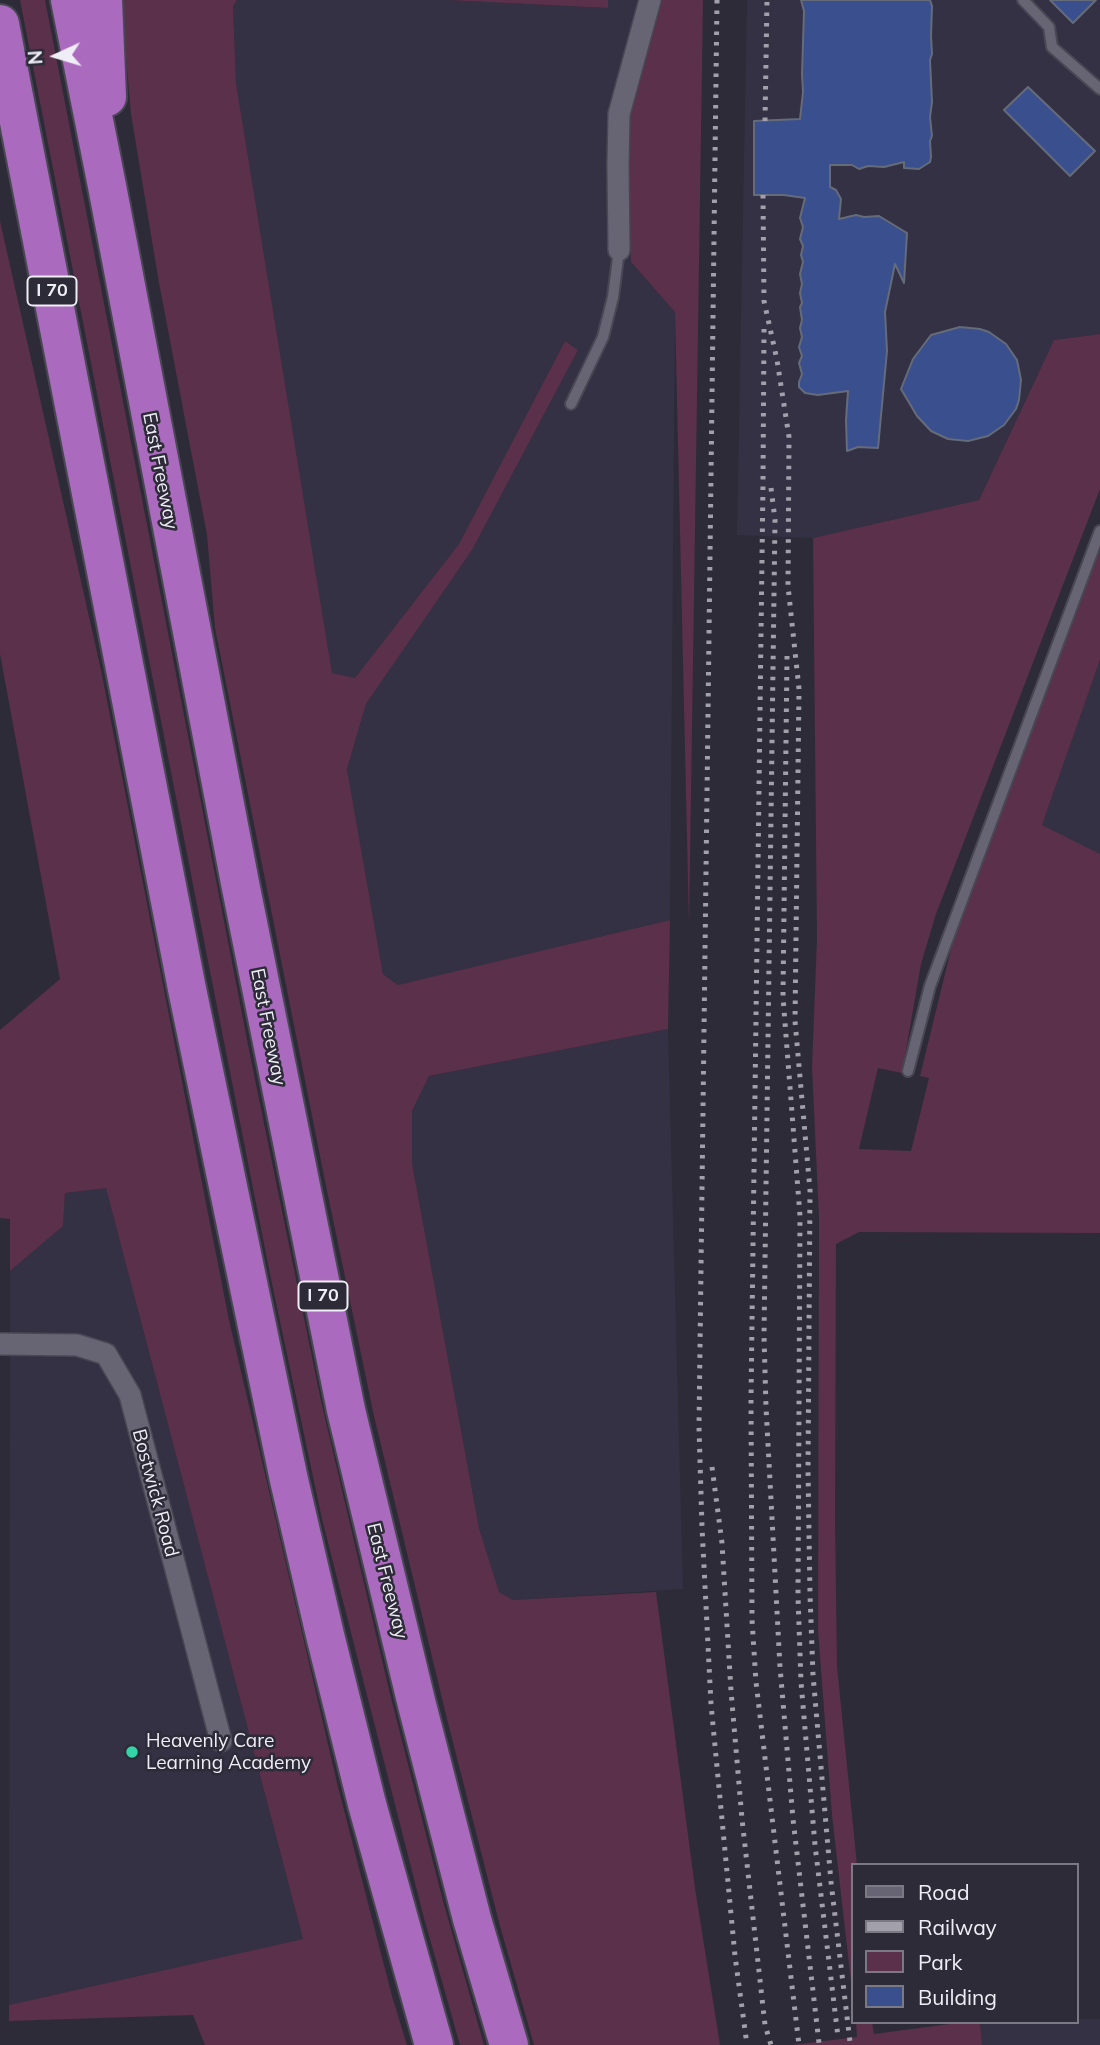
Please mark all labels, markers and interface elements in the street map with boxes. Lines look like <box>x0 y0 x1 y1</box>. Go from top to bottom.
north arrow <box>21 21 91 91</box>
text: N <box>23 49 48 65</box>
road number: I 70 <box>28 276 76 306</box>
street label: East Freeway <box>137 410 183 532</box>
street label: East Freeway <box>245 966 291 1088</box>
road number: I 70 <box>298 1282 348 1310</box>
street label: Bostwick Road <box>127 1426 183 1560</box>
street label: East Freeway <box>362 1521 412 1641</box>
place label: Heavenly Care Learning Academy <box>146 1730 311 1774</box>
marker: Heavenly Care Learning Academy <box>124 1744 140 1760</box>
legend <box>852 1863 1079 2024</box>
text: Road <box>918 1879 969 1905</box>
text: Railway <box>918 1914 997 1940</box>
text: Park <box>918 1949 962 1975</box>
text: Building <box>918 1984 997 2010</box>

